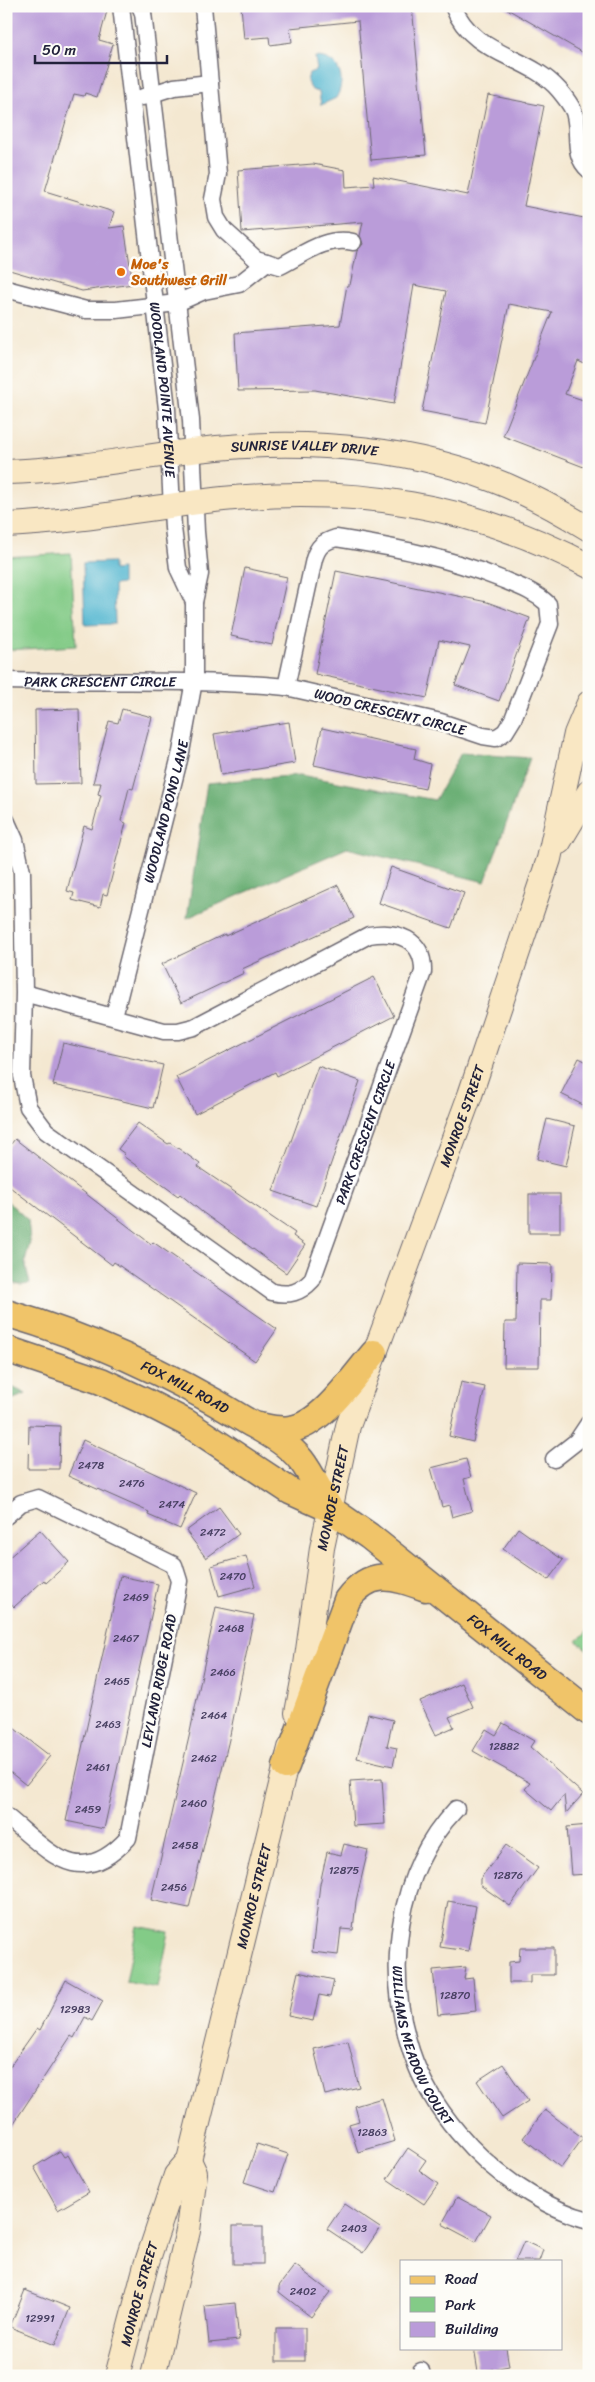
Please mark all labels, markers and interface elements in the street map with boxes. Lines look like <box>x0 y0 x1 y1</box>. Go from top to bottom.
scale bar <box>35 32 168 64</box>
text: 50 m <box>42 37 77 63</box>
place label: Moe's Southwest Grill <box>130 252 228 293</box>
marker: Moe's Southwest Grill <box>115 266 127 278</box>
street label: WOODLAND POINTE AVENUE <box>142 301 183 479</box>
street label: SUNRISE VALLEY DRIVE <box>230 432 381 464</box>
street label: PARK CRESCENT CIRCLE <box>24 669 177 694</box>
street label: WOOD CRESCENT CIRCLE <box>312 681 470 743</box>
street label: WOODLAND POND LANE <box>136 737 196 886</box>
street label: PARK CRESCENT CIRCLE <box>328 1056 403 1208</box>
street label: MONROE STREET <box>432 1060 492 1171</box>
street label: FOX MILL ROAD <box>137 1353 234 1421</box>
street label: MONROE STREET <box>309 1442 356 1553</box>
house number: 2478 <box>78 1456 104 1475</box>
house number: 2476 <box>119 1474 145 1493</box>
house number: 2474 <box>159 1495 185 1514</box>
house number: 2472 <box>200 1523 227 1542</box>
house number: 2470 <box>220 1567 246 1586</box>
house number: 2469 <box>123 1588 149 1607</box>
street label: FOX MILL ROAD <box>462 1607 554 1687</box>
street label: LEYLAND RIDGE ROAD <box>134 1612 184 1750</box>
house number: 2468 <box>218 1619 244 1638</box>
house number: 2467 <box>113 1629 140 1648</box>
house number: 2466 <box>210 1663 236 1682</box>
house number: 2465 <box>104 1672 130 1691</box>
house number: 2464 <box>201 1706 227 1725</box>
house number: 2463 <box>95 1715 121 1734</box>
house number: 12882 <box>489 1737 520 1756</box>
house number: 2462 <box>191 1749 218 1768</box>
house number: 2461 <box>86 1758 110 1777</box>
house number: 2460 <box>181 1794 207 1813</box>
house number: 2459 <box>75 1800 102 1819</box>
house number: 2458 <box>172 1836 199 1855</box>
street label: MONROE STREET <box>229 1840 279 1951</box>
house number: 12875 <box>329 1861 360 1880</box>
house number: 12876 <box>493 1866 523 1885</box>
house number: 2456 <box>161 1878 187 1897</box>
street label: WILLIAMS MEADOW COURT <box>385 1966 461 2132</box>
house number: 12870 <box>440 1986 471 2005</box>
house number: 12983 <box>60 2000 90 2019</box>
house number: 12863 <box>357 2123 387 2142</box>
house number: 2403 <box>341 2219 367 2238</box>
street label: MONROE STREET <box>113 2237 166 2349</box>
legend <box>400 2260 562 2350</box>
text: Road <box>445 2266 478 2292</box>
house number: 2402 <box>290 2282 317 2301</box>
text: Park <box>445 2292 476 2318</box>
house number: 12991 <box>25 2309 55 2328</box>
text: Building <box>445 2316 499 2342</box>

